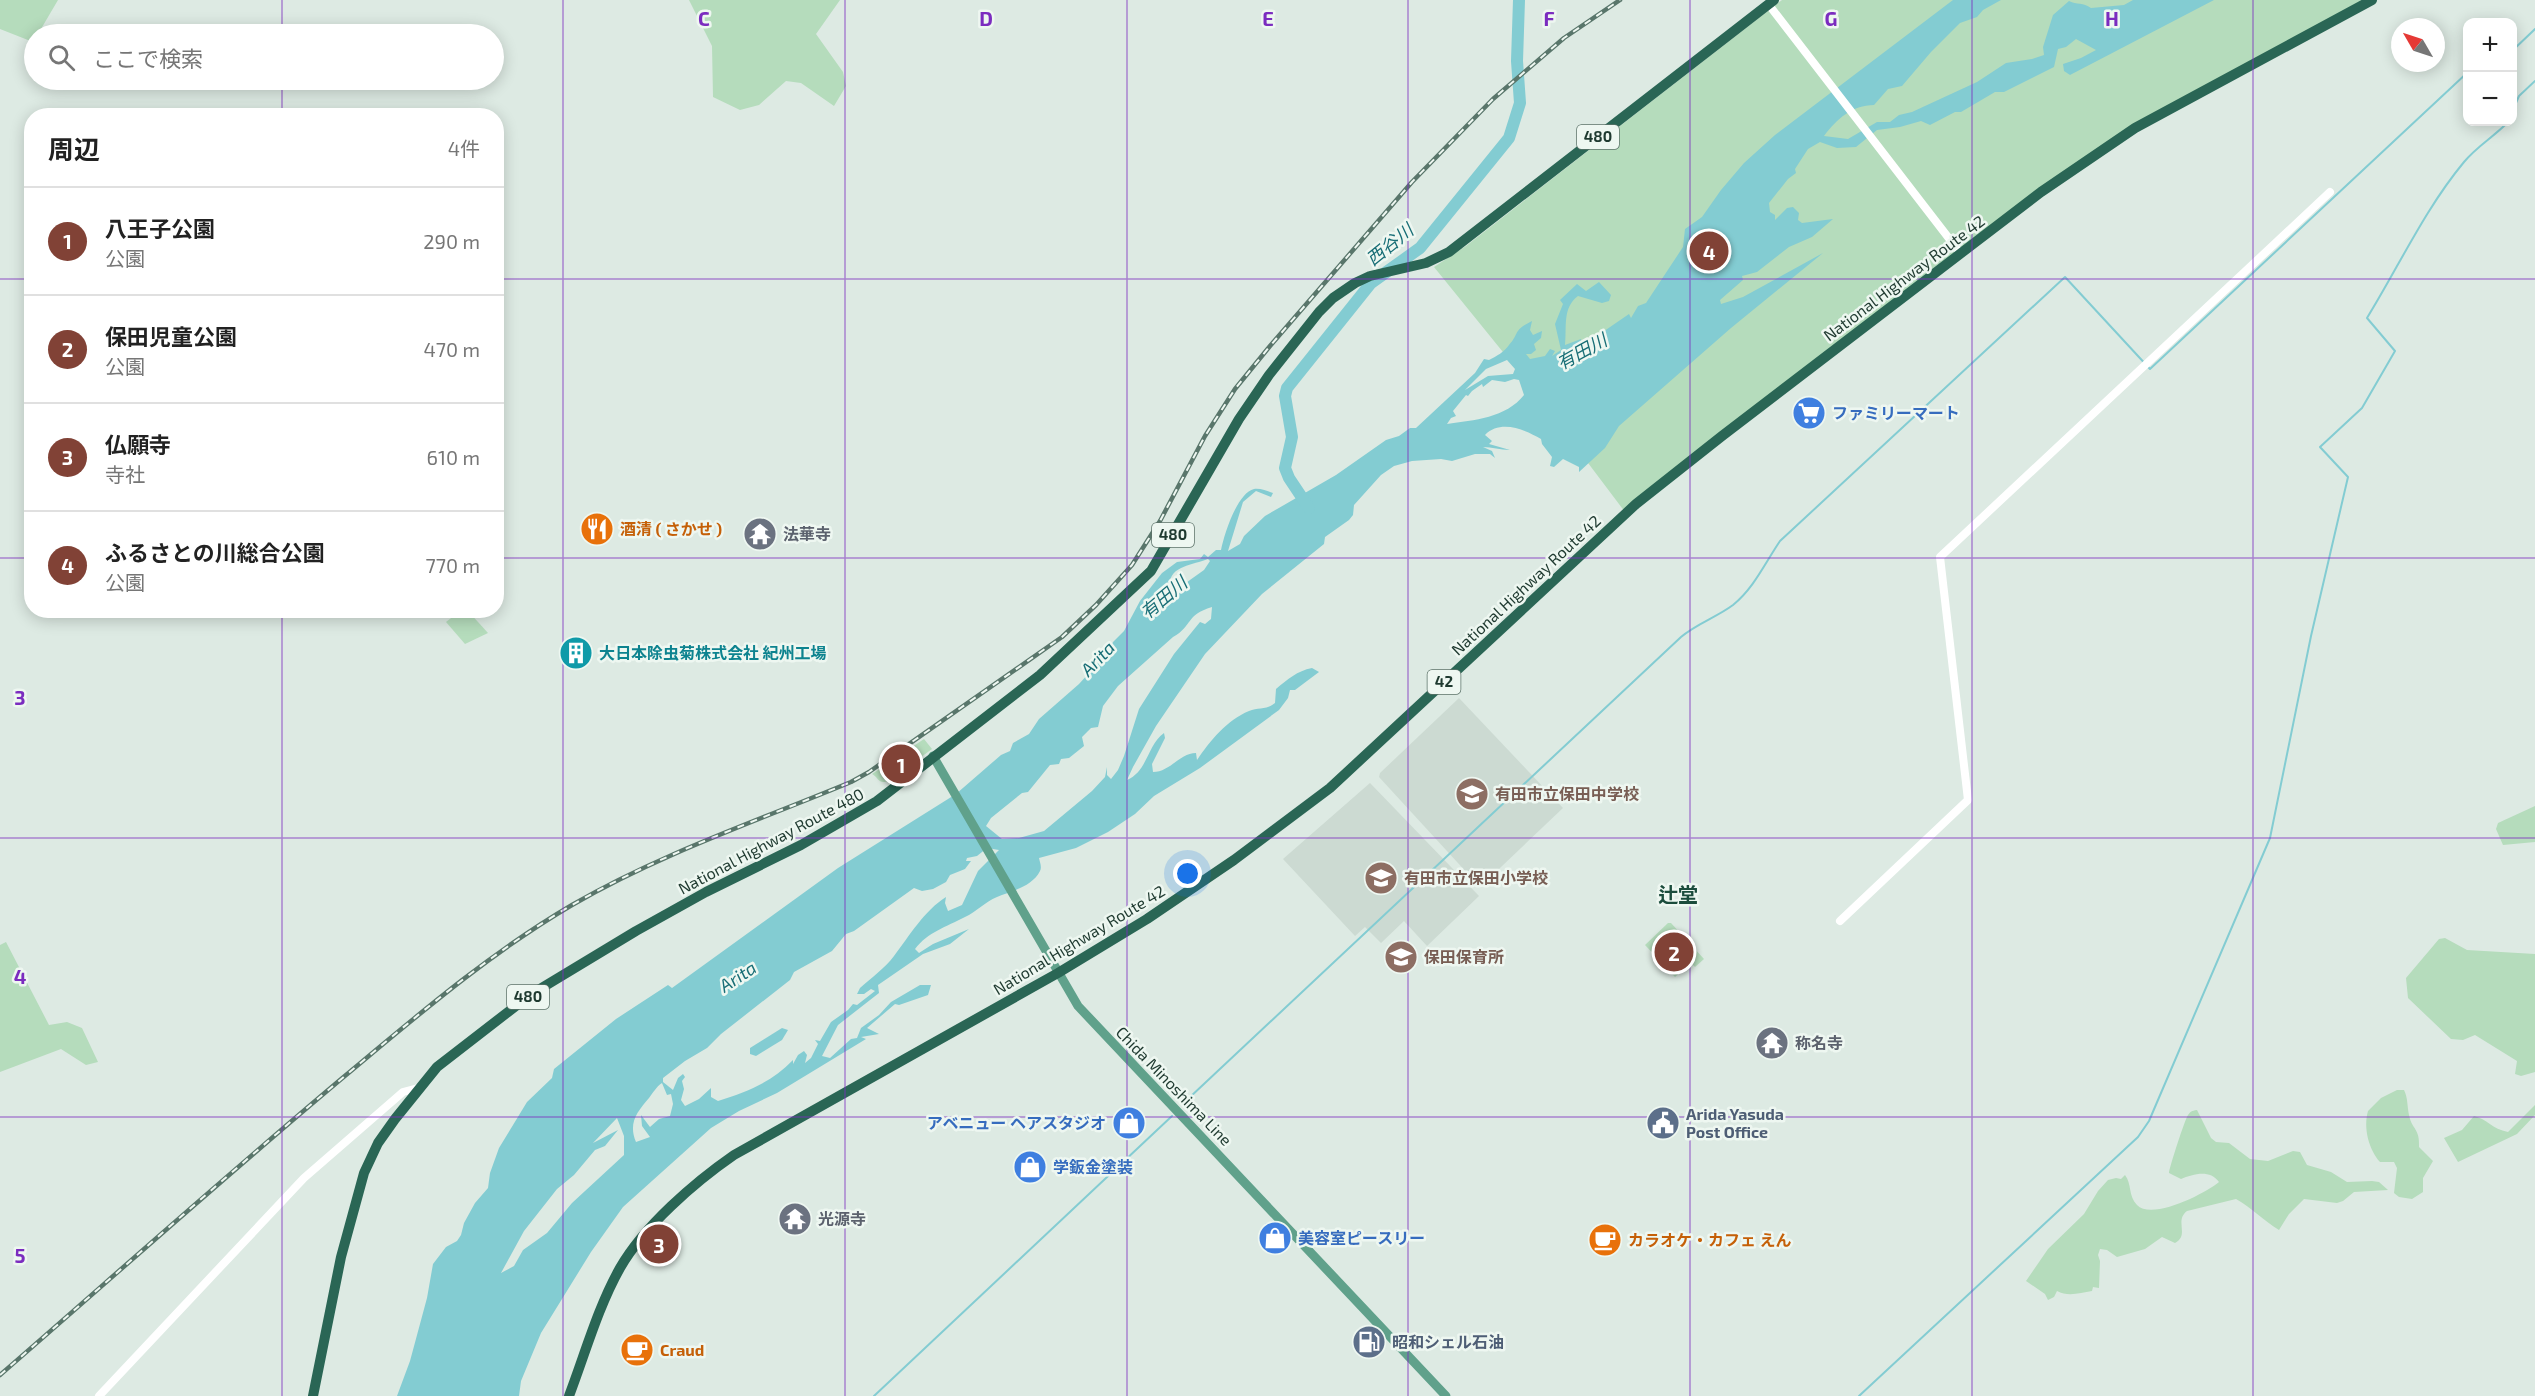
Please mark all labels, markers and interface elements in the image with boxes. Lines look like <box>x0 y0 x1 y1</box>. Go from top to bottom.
text: C <box>698 6 710 30</box>
text: D <box>979 6 993 30</box>
text: E <box>1262 6 1274 30</box>
text: F <box>1543 6 1555 30</box>
text: G <box>1825 6 1837 30</box>
text: H <box>2105 6 2119 30</box>
north arrow <box>2391 18 2445 72</box>
map controls <box>2463 18 2517 126</box>
button: + <box>2463 18 2517 72</box>
search box <box>24 24 504 90</box>
icon: search <box>45 41 78 74</box>
text: ここで検索 <box>93 45 203 71</box>
button: − <box>2463 72 2517 126</box>
road number: 480 <box>1577 125 1619 149</box>
text: 周辺 <box>48 133 100 164</box>
text: 4件 <box>448 136 480 160</box>
street label: National Highway Route 42 <box>1819 211 1988 344</box>
text: 八王子公園 <box>105 215 215 241</box>
water label: 西谷川 <box>1361 217 1419 270</box>
pin: 4 <box>1690 228 1728 274</box>
text: 1 <box>63 229 72 253</box>
text: 290 m <box>423 229 480 253</box>
text: 公園 <box>105 246 145 270</box>
text: 保田児童公園 <box>105 323 237 349</box>
water label: 有田川 <box>1553 327 1612 374</box>
text: 2 <box>62 337 73 361</box>
text: 470 m <box>423 337 480 361</box>
text: 公園 <box>105 354 145 378</box>
supermarket icon: ファミリーマート <box>1791 395 1827 431</box>
place label: ファミリーマート <box>1832 403 1960 422</box>
text: 仏願寺 <box>105 431 171 457</box>
text: 3 <box>62 445 73 469</box>
text: 610 m <box>427 445 480 469</box>
text: 寺社 <box>105 462 145 486</box>
restaurant icon: 酒清 ( さかせ ) <box>579 511 615 547</box>
street label: National Highway Route 42 <box>1447 511 1604 659</box>
temple icon: 法華寺 <box>742 516 778 552</box>
place label: 酒清 ( さかせ ) <box>620 519 722 538</box>
road number: 480 <box>1152 523 1194 547</box>
place label: 法華寺 <box>783 524 831 543</box>
text: ふるさとの川総合公園 <box>105 539 325 565</box>
text: 4 <box>61 553 74 577</box>
text: 770 m <box>425 553 480 577</box>
text: 公園 <box>105 570 145 594</box>
water label: 有田川 <box>1136 570 1193 623</box>
building icon: 大日本除虫菊株式会社 紀州工場 <box>558 635 594 671</box>
water label: Arita <box>1075 636 1119 681</box>
place label: 大日本除虫菊株式会社 紀州工場 <box>599 643 826 662</box>
road number: 42 <box>1428 670 1460 694</box>
text: 3 <box>14 685 26 709</box>
pin: 1 <box>882 742 920 786</box>
school or university icon: 有田市立保田中学校 <box>1454 776 1490 812</box>
street label: National Highway Route 480 <box>675 784 867 898</box>
place label: 有田市立保田中学校 <box>1495 784 1639 803</box>
your location <box>1173 859 1202 888</box>
school or university icon: 有田市立保田小学校 <box>1363 860 1399 896</box>
place label: 有田市立保田小学校 <box>1404 868 1548 887</box>
street label: National Highway Route 42 <box>989 881 1168 998</box>
district label: 辻堂 <box>1658 882 1698 906</box>
pin: 2 <box>1654 930 1694 974</box>
school or university icon: 保田保育所 <box>1383 939 1419 975</box>
place label: 保田保育所 <box>1424 947 1504 966</box>
water label: Arita <box>714 956 760 997</box>
text: 4 <box>14 964 27 988</box>
road number: 480 <box>507 985 549 1009</box>
street label: Chida Minoshima Line <box>1113 1022 1236 1149</box>
temple icon: 称名寺 <box>1754 1025 1790 1061</box>
place label: 称名寺 <box>1795 1033 1843 1052</box>
place label: Arida Yasuda Post Office <box>1686 1104 1784 1141</box>
shop icon: アベニュー ヘアスタジオ <box>1111 1105 1147 1141</box>
public building icon: Arida Yasuda Post Office <box>1645 1105 1681 1141</box>
place label: アベニュー ヘアスタジオ <box>927 1113 1106 1132</box>
shop icon: 学鈑金塗装 <box>1012 1149 1048 1185</box>
place label: 学鈑金塗装 <box>1053 1157 1133 1176</box>
temple icon: 光源寺 <box>777 1201 813 1237</box>
place label: 光源寺 <box>818 1209 866 1228</box>
shop icon: 美容室ピースリー <box>1257 1220 1293 1256</box>
pin: 3 <box>640 1222 678 1266</box>
cafe icon: カラオケ・カフェ えん <box>1587 1222 1623 1258</box>
place label: 美容室ピースリー <box>1298 1228 1425 1247</box>
place label: カラオケ・カフェ えん <box>1628 1230 1791 1249</box>
text: 5 <box>14 1243 26 1267</box>
fuel station icon: 昭和シェル石油 <box>1351 1324 1387 1360</box>
cafe icon: Craud <box>619 1332 655 1368</box>
place label: 昭和シェル石油 <box>1392 1332 1504 1351</box>
place label: Craud <box>660 1340 704 1359</box>

